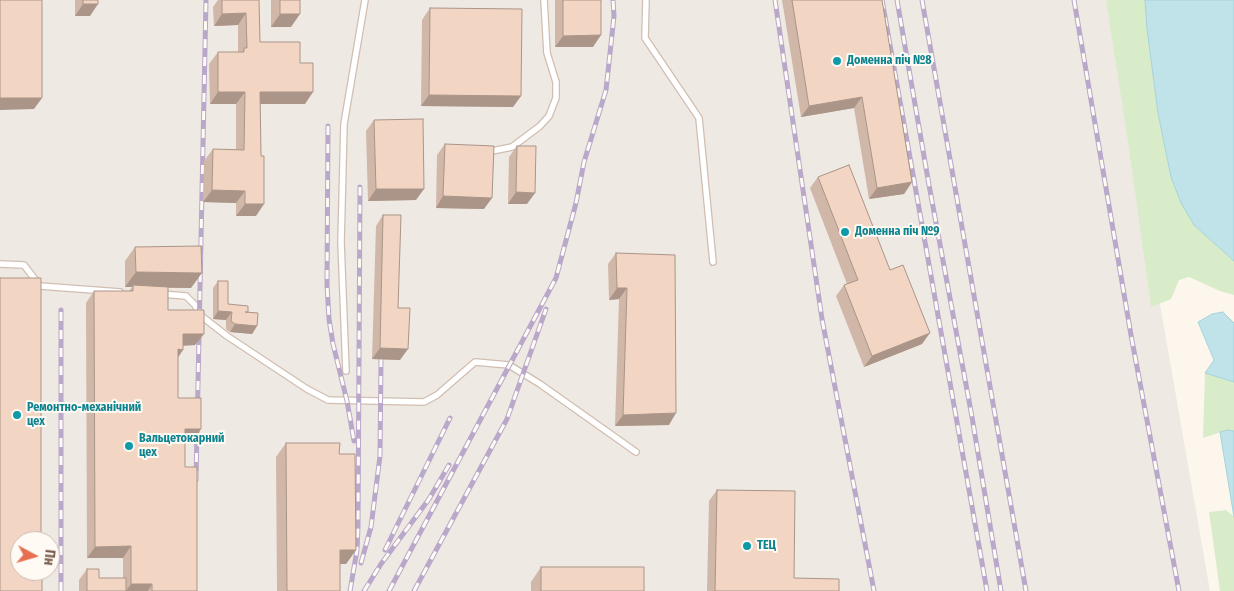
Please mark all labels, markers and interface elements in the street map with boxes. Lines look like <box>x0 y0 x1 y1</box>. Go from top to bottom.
place label: Доменна піч №8 <box>847 54 932 68</box>
marker: Доменна піч №8 <box>831 55 843 67</box>
place label: Доменна піч №9 <box>855 225 939 239</box>
marker: Доменна піч №9 <box>839 226 851 238</box>
place label: Ремонтно-механічний цех <box>27 401 141 429</box>
marker: Ремонтно-механічний цех <box>11 409 23 421</box>
place label: Вальцетокарний цех <box>139 432 225 460</box>
marker: Вальцетокарний цех <box>123 440 135 452</box>
north arrow <box>10 531 60 581</box>
place label: ТЕЦ <box>757 539 776 553</box>
marker: ТЕЦ <box>741 540 753 552</box>
text: Пн <box>40 549 59 566</box>

